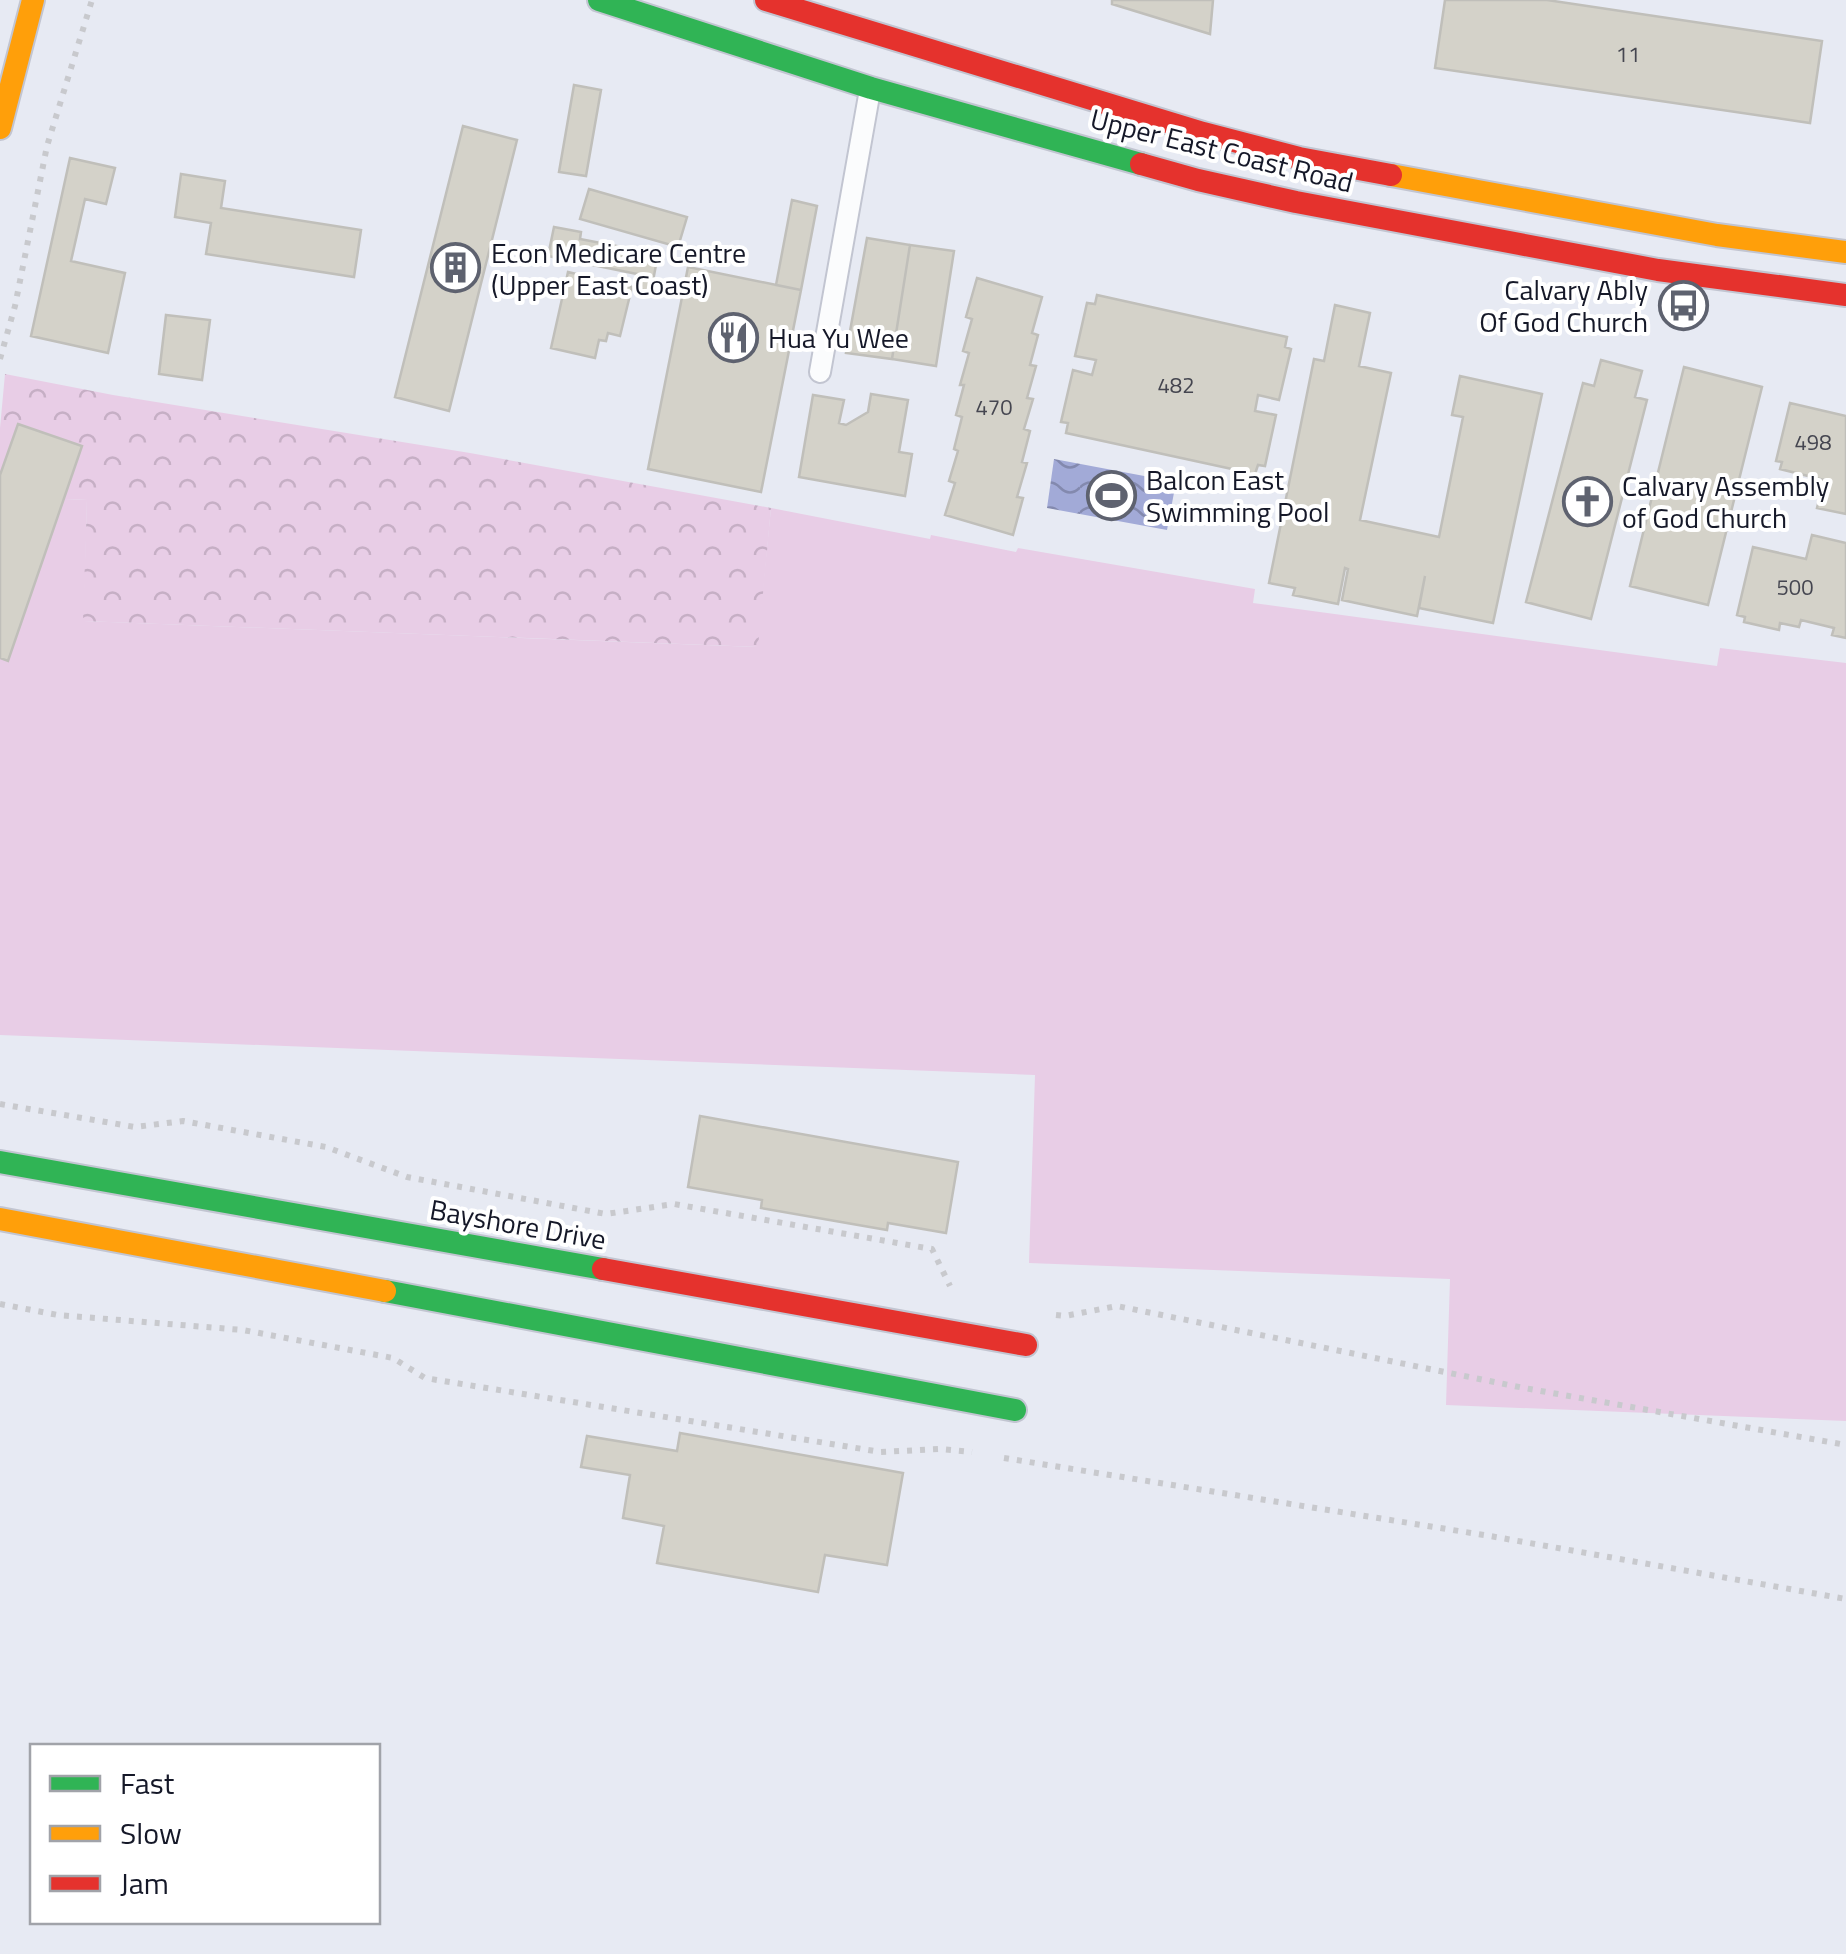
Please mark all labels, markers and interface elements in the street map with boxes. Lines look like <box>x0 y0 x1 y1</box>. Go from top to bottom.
house number: 11 <box>1616 37 1640 71</box>
street label: Upper East Coast Road <box>1086 97 1358 203</box>
place label: Econ Medicare Centre (Upper East Coast) <box>491 231 746 306</box>
building icon: Econ Medicare Centre (Upper East Coast) <box>430 242 482 294</box>
place label: Calvary Ably Of God Church <box>1479 268 1648 343</box>
bus stop icon: Calvary Ably Of God Church <box>1657 279 1709 331</box>
restaurant icon: Hua Yu Wee <box>707 311 759 363</box>
place label: Hua Yu Wee <box>768 316 909 359</box>
house number: 482 <box>1158 368 1194 402</box>
house number: 470 <box>976 390 1012 424</box>
house number: 498 <box>1795 425 1831 459</box>
place label: Balcon East Swimming Pool <box>1146 458 1329 533</box>
place label: Calvary Assembly of God Church <box>1622 464 1829 539</box>
sports icon: Balcon East Swimming Pool <box>1085 469 1137 521</box>
church icon: Calvary Assembly of God Church <box>1561 475 1613 527</box>
house number: 500 <box>1777 570 1813 604</box>
street label: Bayshore Drive <box>426 1187 610 1261</box>
legend <box>30 1744 380 1924</box>
text: Fast <box>120 1760 175 1806</box>
text: Slow <box>120 1810 182 1856</box>
text: Jam <box>120 1860 169 1906</box>

